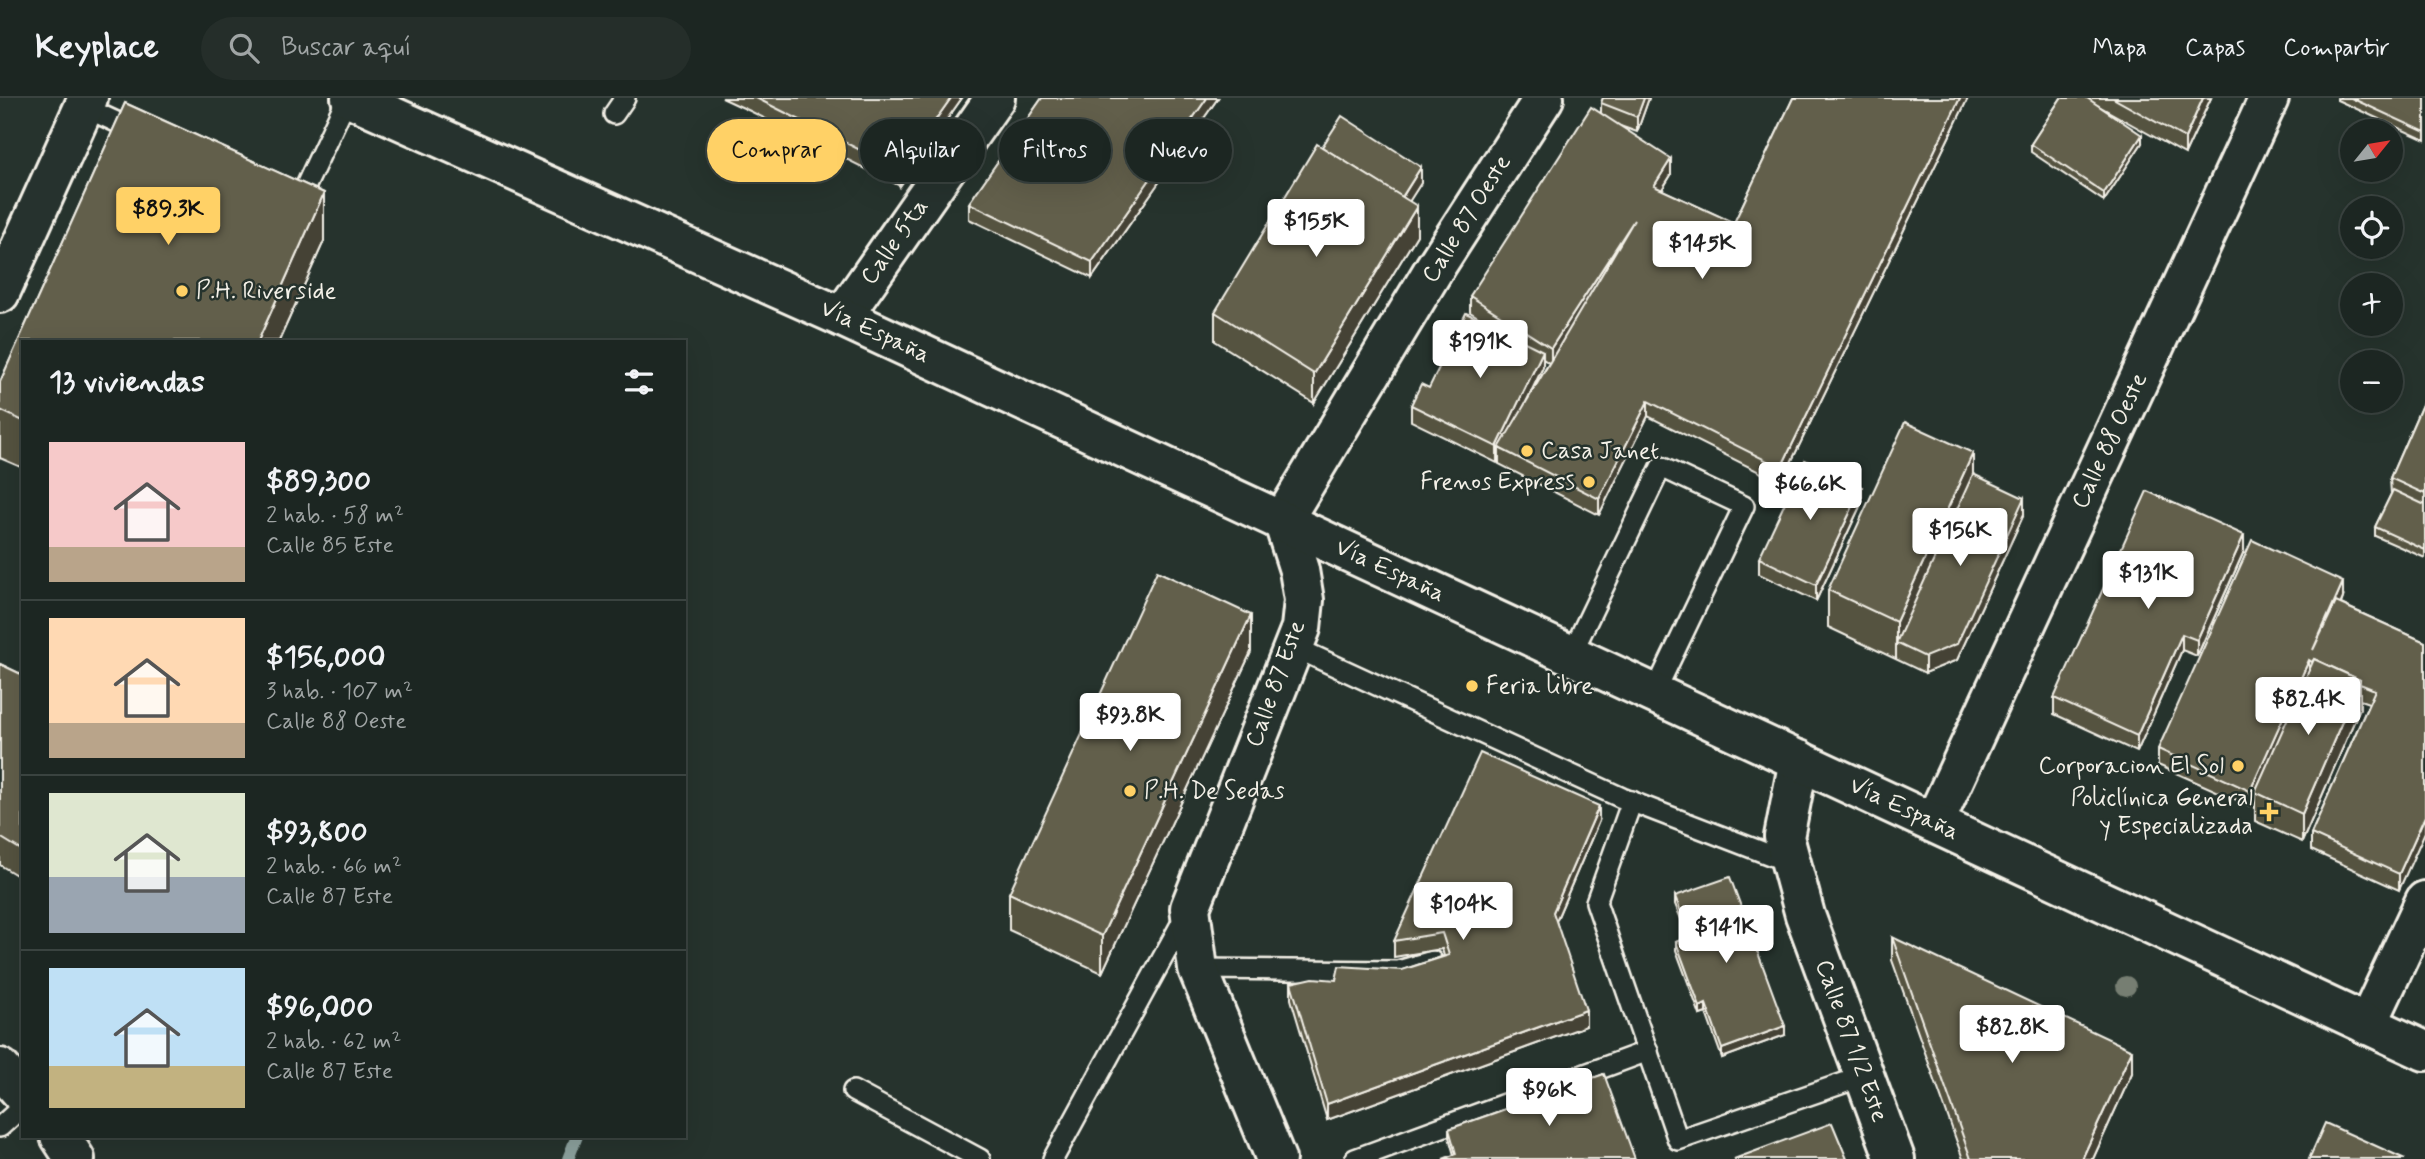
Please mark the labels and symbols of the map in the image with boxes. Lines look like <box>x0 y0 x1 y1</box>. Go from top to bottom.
north arrow <box>2340 119 2403 182</box>
street label: Calle 87 Oeste <box>1415 149 1519 289</box>
pin: $89.3K <box>111 188 225 247</box>
street label: Calle 5ta <box>854 193 936 291</box>
pin: $155K <box>1267 200 1365 259</box>
pin: $145K <box>1653 222 1751 281</box>
place label: P.H. Riverside <box>196 276 336 307</box>
marker: P.H. Riverside <box>174 283 190 299</box>
street label: Vía España <box>815 293 935 371</box>
pin: $191K <box>1431 320 1529 380</box>
street label: Calle 88 Oeste <box>2065 368 2155 514</box>
place label: Casa Janet <box>1541 436 1659 467</box>
marker: Casa Janet <box>1519 443 1535 459</box>
pin: $66.6K <box>1753 462 1867 522</box>
place label: Frenos Express <box>1420 467 1575 498</box>
marker: Frenos Express <box>1581 474 1597 490</box>
pin: $156K <box>1911 508 2009 568</box>
street label: Vía España <box>1330 532 1450 610</box>
pin: $131K <box>2099 552 2197 611</box>
street label: Calle 87 Este <box>1239 616 1313 752</box>
place label: Feria libre <box>1486 671 1593 702</box>
marker: Feria libre <box>1464 678 1480 694</box>
pin: $82.4K <box>2251 678 2365 737</box>
pin: $93.8K <box>1073 694 1187 753</box>
place label: Corporacion El Sol <box>2039 751 2224 782</box>
marker: Corporacion El Sol <box>2230 758 2246 774</box>
street label: Vía España <box>1844 770 1964 848</box>
place label: P.H. De Sedas <box>1144 776 1285 807</box>
marker: P.H. De Sedas <box>1122 783 1138 799</box>
place label: Policlínica General y Especializada <box>2071 783 2253 842</box>
marker: Policlínica General y Especializada <box>2259 802 2279 822</box>
pin: $104K <box>1414 882 1512 942</box>
pin: $141K <box>1677 906 1775 965</box>
street label: Calle 87 1/2 Este <box>1807 956 1895 1127</box>
pin: $82.8K <box>1955 1006 2069 1065</box>
pin: $96K <box>1508 1068 1590 1128</box>

